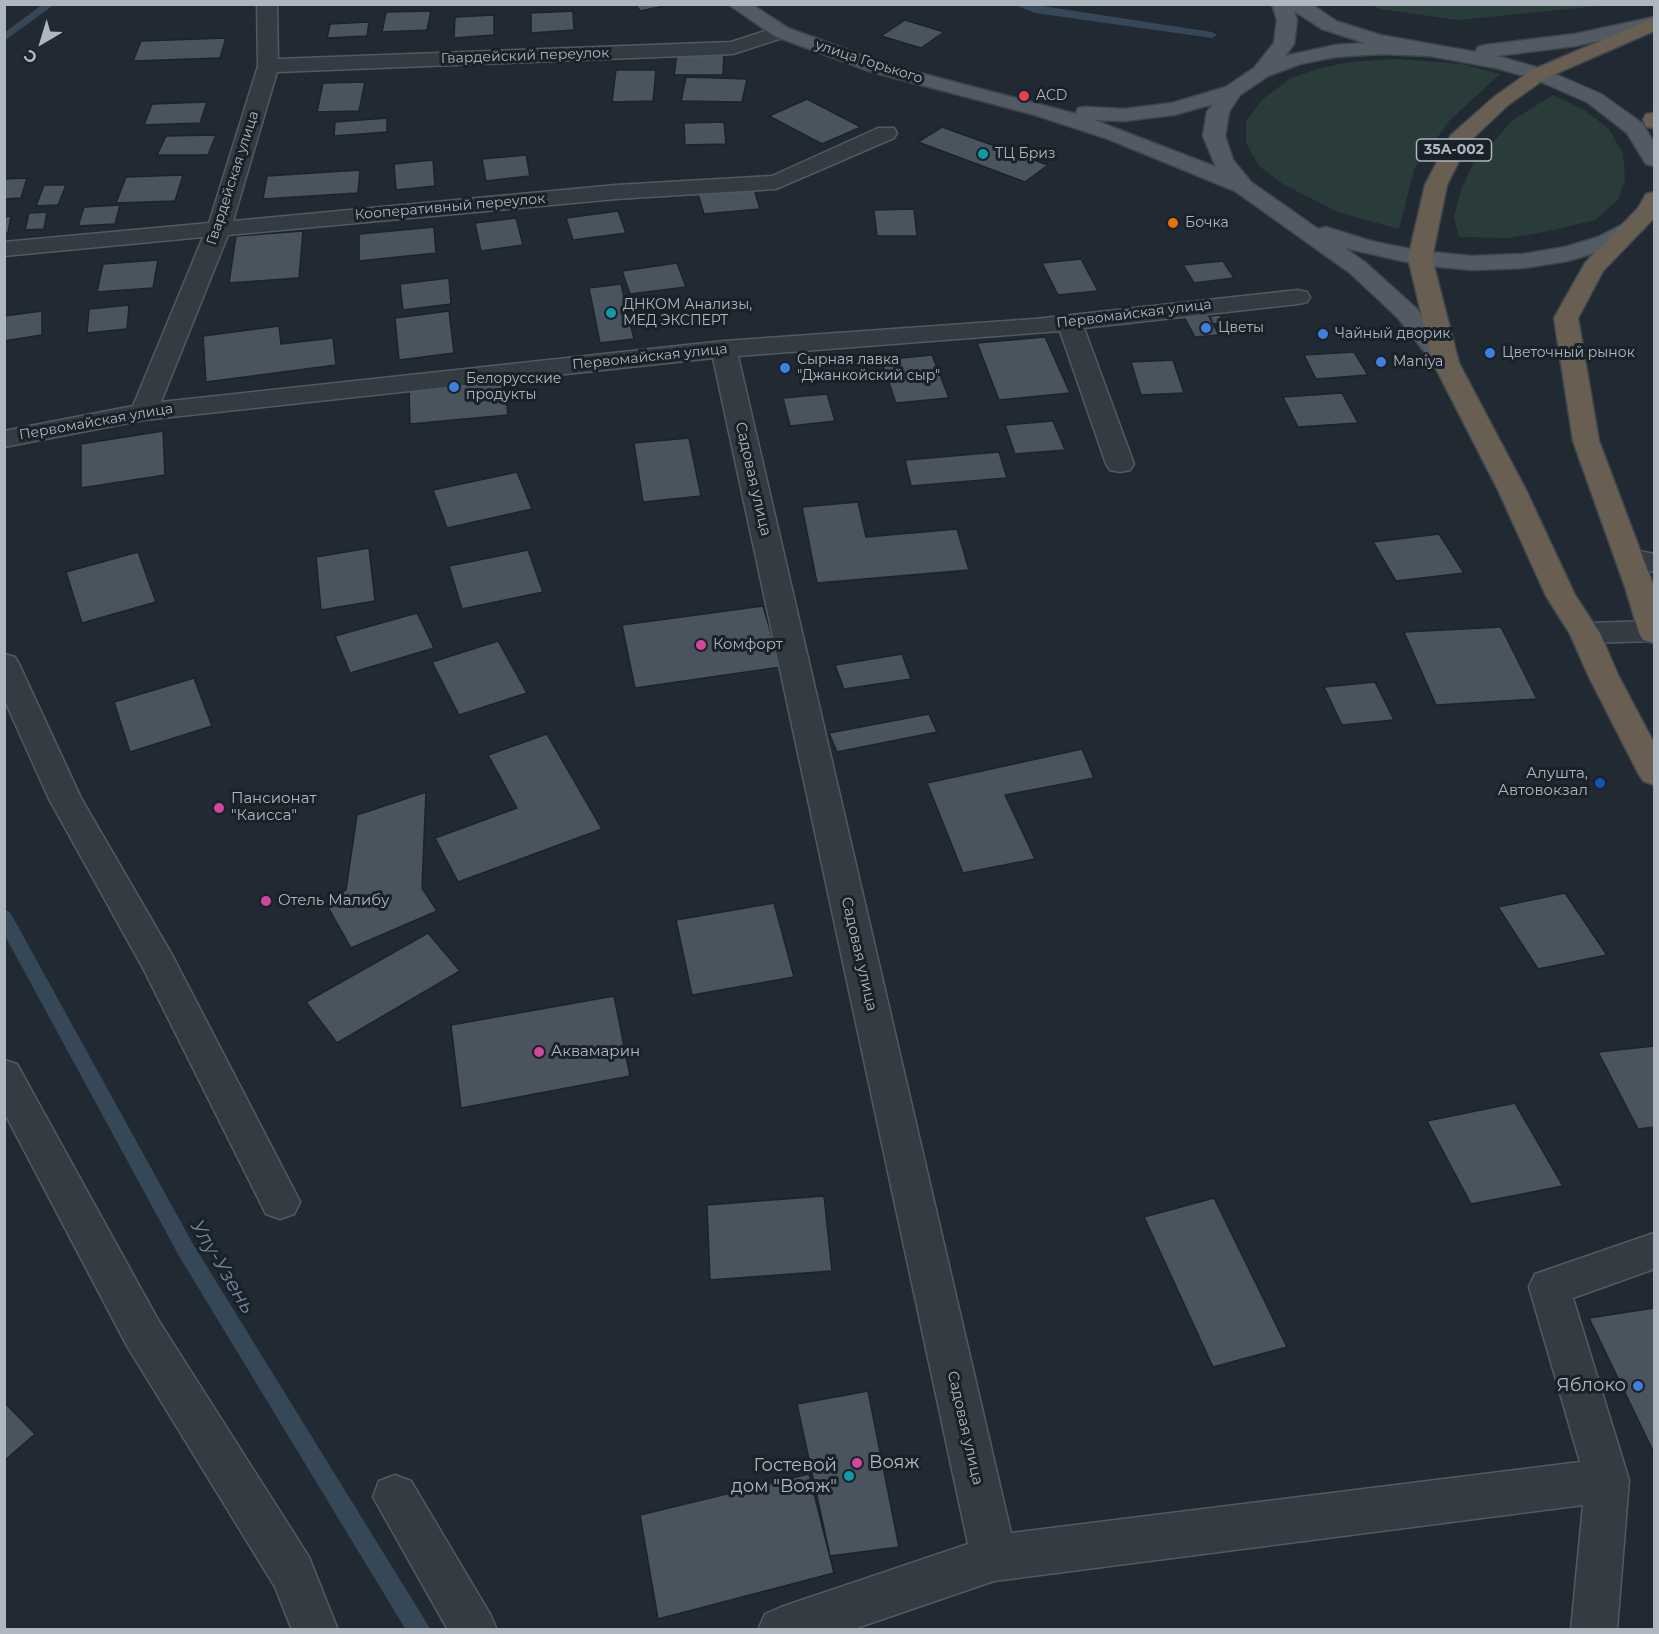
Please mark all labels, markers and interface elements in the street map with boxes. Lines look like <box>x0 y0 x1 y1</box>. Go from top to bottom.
north arrow <box>12 12 72 72</box>
street label: улица Горького <box>813 37 925 87</box>
street label: Гвардейский переулок <box>441 45 609 67</box>
text: С <box>20 46 41 68</box>
place label: ACD <box>1036 88 1067 104</box>
marker: ACD <box>1017 89 1031 103</box>
street label: Гвардейская улица <box>203 109 263 247</box>
road number: 35А-002 <box>1416 139 1492 161</box>
place label: ТЦ Бриз <box>995 146 1055 162</box>
marker: ТЦ Бриз <box>976 147 990 161</box>
street label: Кооперативный переулок <box>354 190 546 224</box>
place label: Бочка <box>1185 215 1229 231</box>
marker: Бочка <box>1166 216 1180 230</box>
street label: Первомайская улица <box>1056 296 1212 332</box>
place label: ДНКОМ Анализы, МЕД ЭКСПЕРТ <box>623 297 752 330</box>
marker: ДНКОМ Анализы, МЕД ЭКСПЕРТ <box>604 306 618 320</box>
place label: Цветы <box>1218 320 1264 336</box>
marker: Цветы <box>1199 321 1213 335</box>
place label: Чайный дворик <box>1335 326 1450 342</box>
marker: Чайный дворик <box>1316 327 1330 341</box>
street label: Первомайская улица <box>572 340 728 374</box>
place label: Цветочный рынок <box>1502 345 1635 361</box>
marker: Цветочный рынок <box>1483 346 1497 360</box>
place label: Сырная лавка "Джанкойский сыр" <box>797 352 940 384</box>
place label: Maniya <box>1393 354 1443 370</box>
marker: Maniya <box>1374 355 1388 369</box>
marker: Сырная лавка "Джанкойский сыр" <box>778 361 792 375</box>
place label: Белорусские продукты <box>466 371 561 404</box>
marker: Белорусские продукты <box>447 380 461 394</box>
street label: Первомайская улица <box>18 400 174 444</box>
street label: Садовая улица <box>731 420 775 538</box>
place label: Комфорт <box>713 636 783 654</box>
marker: Комфорт <box>694 638 708 652</box>
place label: Алушта, Автовокзал <box>1498 765 1588 800</box>
marker: Алушта, Автовокзал <box>1593 776 1607 790</box>
place label: Пансионат "Каисса" <box>231 790 317 825</box>
marker: Пансионат "Каисса" <box>212 801 226 815</box>
place label: Отель Малибу <box>278 892 389 910</box>
marker: Отель Малибу <box>259 894 273 908</box>
street label: Садовая улица <box>837 895 881 1013</box>
place label: Аквамарин <box>551 1043 640 1061</box>
marker: Аквамарин <box>532 1045 546 1059</box>
water label: Улу-Узень <box>185 1216 259 1318</box>
street label: Садовая улица <box>943 1369 987 1487</box>
place label: Яблоко <box>1557 1375 1626 1397</box>
marker: Яблоко <box>1631 1379 1645 1393</box>
place label: Вояж <box>869 1452 919 1474</box>
place label: Гостевой дом "Вояж" <box>731 1455 837 1498</box>
marker: Вояж <box>850 1456 864 1470</box>
marker: Гостевой дом "Вояж" <box>842 1469 856 1483</box>

